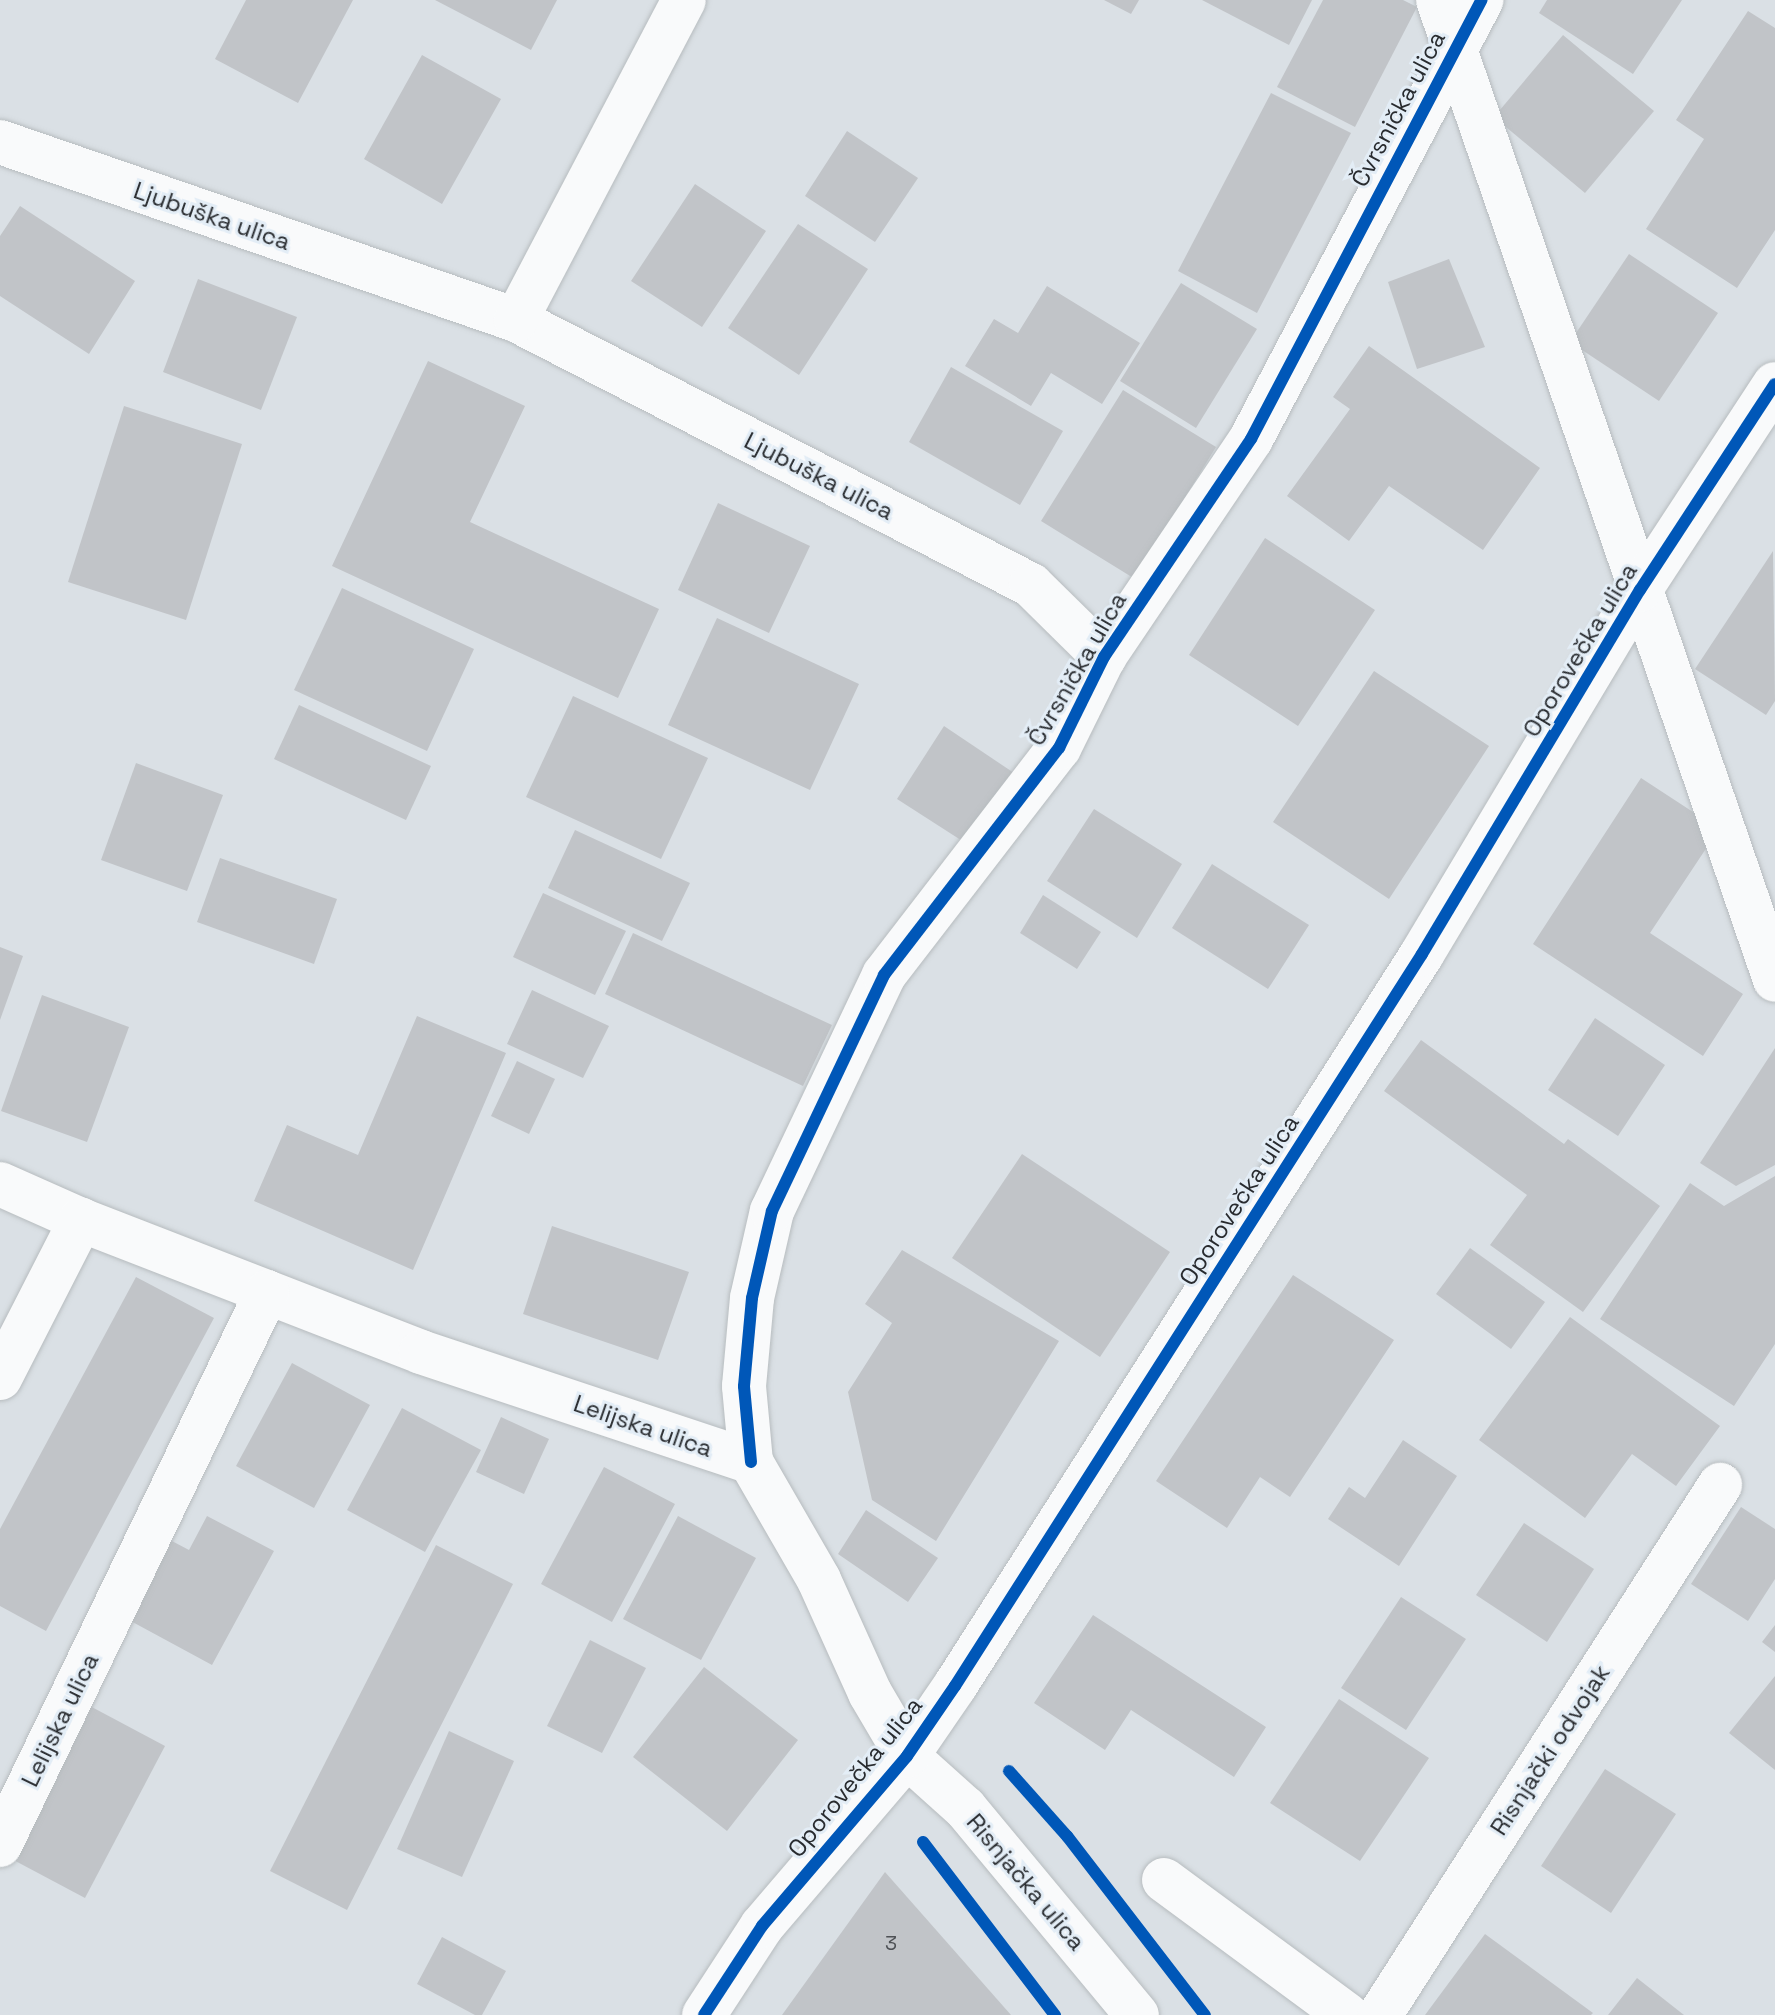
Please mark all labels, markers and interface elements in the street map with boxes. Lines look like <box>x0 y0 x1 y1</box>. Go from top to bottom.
street label: Čvrsnička ulica <box>1345 26 1451 192</box>
street label: Ljubuška ulica <box>130 176 294 256</box>
street label: Ljubuška ulica <box>740 426 898 526</box>
street label: Oporovečka ulica <box>1517 558 1643 742</box>
street label: Čvrsnička ulica <box>1022 587 1132 751</box>
street label: Oporovečka ulica <box>1173 1109 1305 1291</box>
street label: Lelijska ulica <box>570 1389 716 1463</box>
street label: Lelijska ulica <box>15 1649 105 1791</box>
street label: Risnjački odvojak <box>1484 1659 1616 1841</box>
street label: Oporovečka ulica <box>782 1691 928 1863</box>
street label: Risnjačka ulica <box>961 1808 1091 1956</box>
house number: 3 <box>885 1931 897 1955</box>

